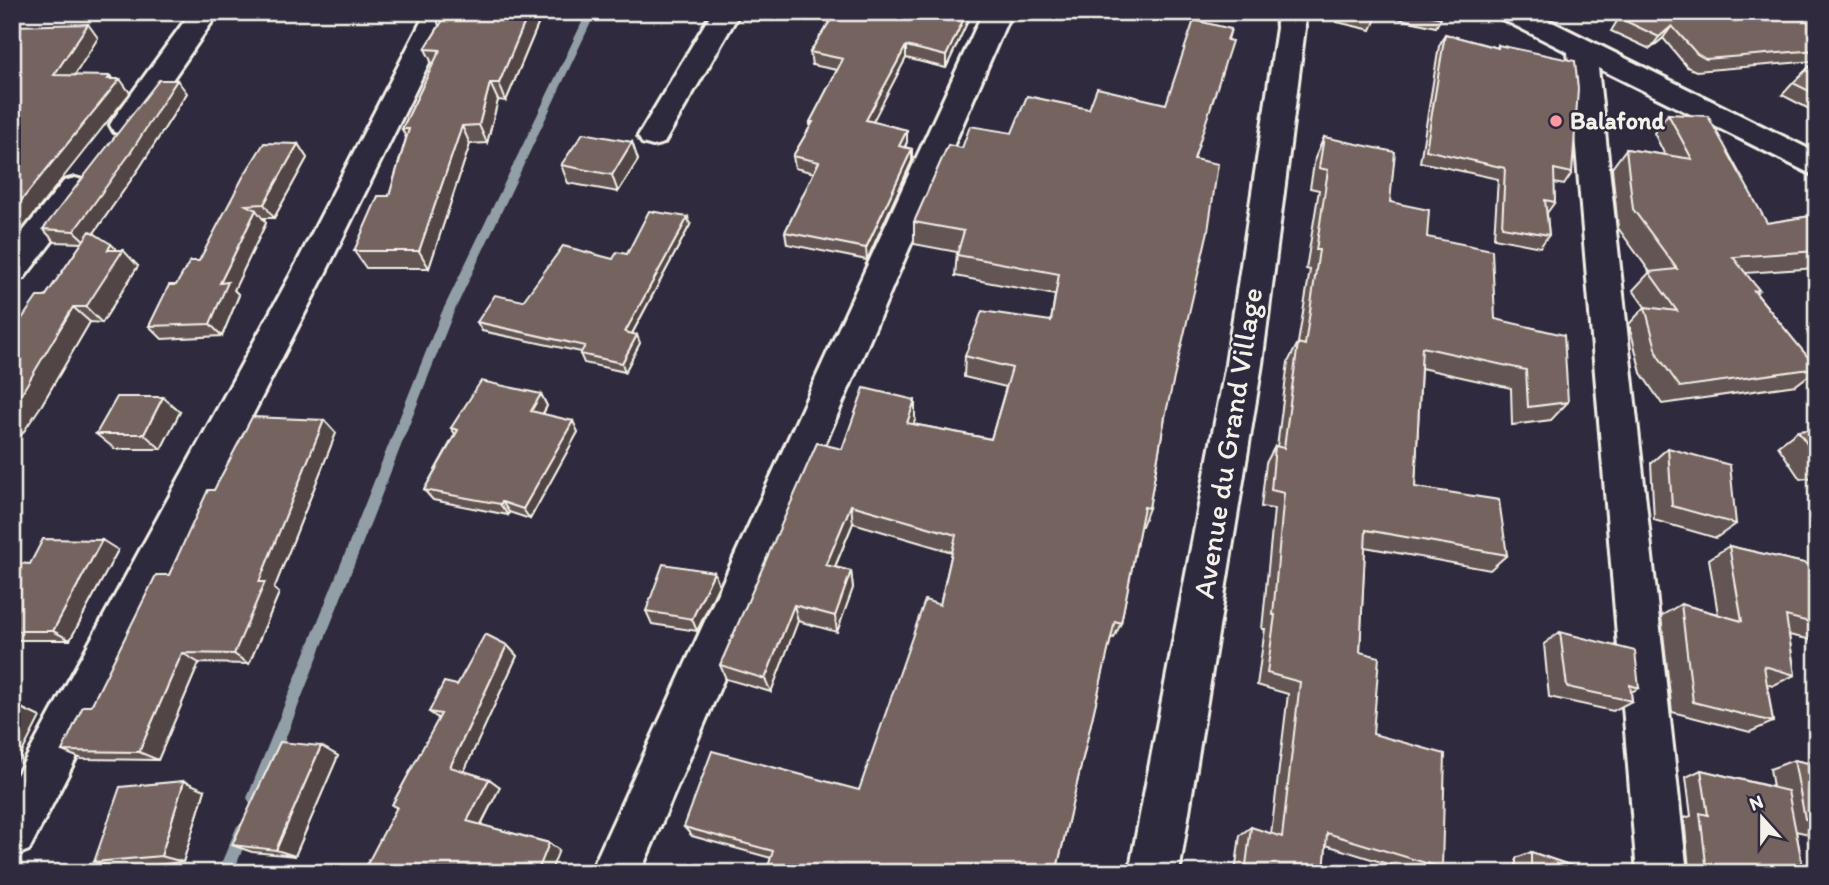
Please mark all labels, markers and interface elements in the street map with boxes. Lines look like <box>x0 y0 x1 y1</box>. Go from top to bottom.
place label: Balafond <box>1570 106 1665 135</box>
marker: Balafond <box>1548 113 1564 129</box>
street label: Avenue du Grand Village <box>1185 285 1270 601</box>
north arrow <box>1728 784 1798 854</box>
text: N <box>1746 790 1766 816</box>

